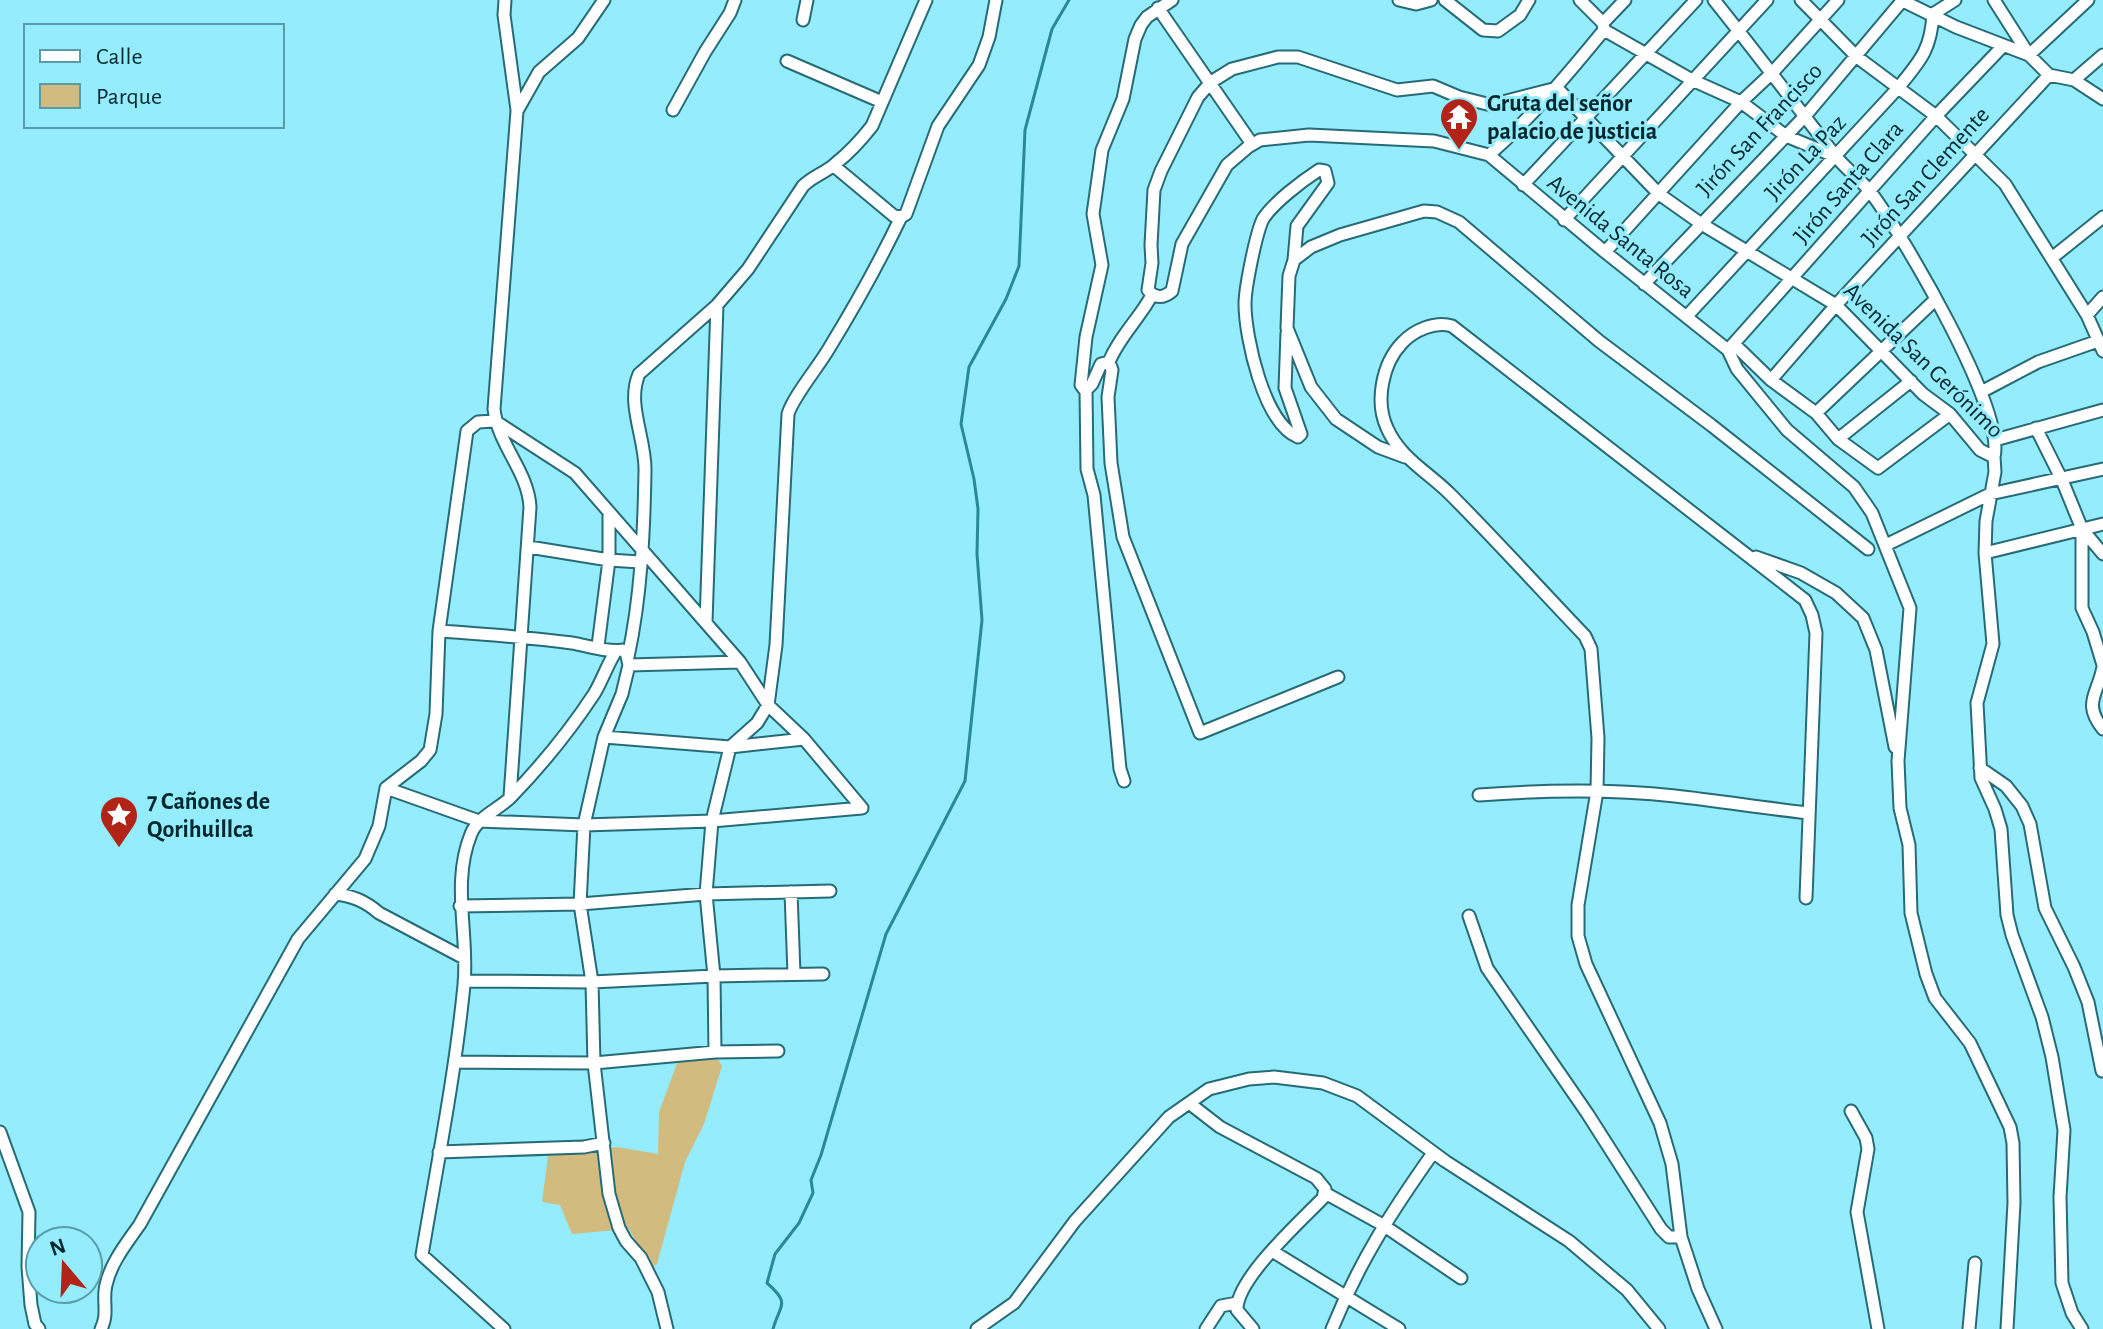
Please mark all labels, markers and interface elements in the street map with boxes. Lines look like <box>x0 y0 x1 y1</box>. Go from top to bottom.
legend <box>24 24 284 128</box>
text: Calle <box>96 45 143 69</box>
street label: Jirón San Francisco <box>1692 59 1827 201</box>
text: Parque <box>96 85 162 109</box>
place label: Gruta del señor palacio de justicia <box>1487 92 1657 144</box>
temple icon: Gruta del señor palacio de justicia <box>1438 96 1480 151</box>
street label: Jirón San Clemente <box>1857 103 1994 251</box>
street label: Jirón La Paz <box>1761 110 1851 205</box>
street label: Jirón Santa Clara <box>1789 117 1908 248</box>
street label: Avenida Santa Rosa <box>1542 171 1698 303</box>
street label: Avenida San Gerónimo <box>1839 279 2008 443</box>
place label: 7 Cañones de Qorihuillca <box>147 790 270 842</box>
place icon: 7 Cañones de Qorihuillca <box>98 794 140 849</box>
north arrow <box>24 1225 104 1305</box>
text: N <box>47 1234 69 1260</box>

